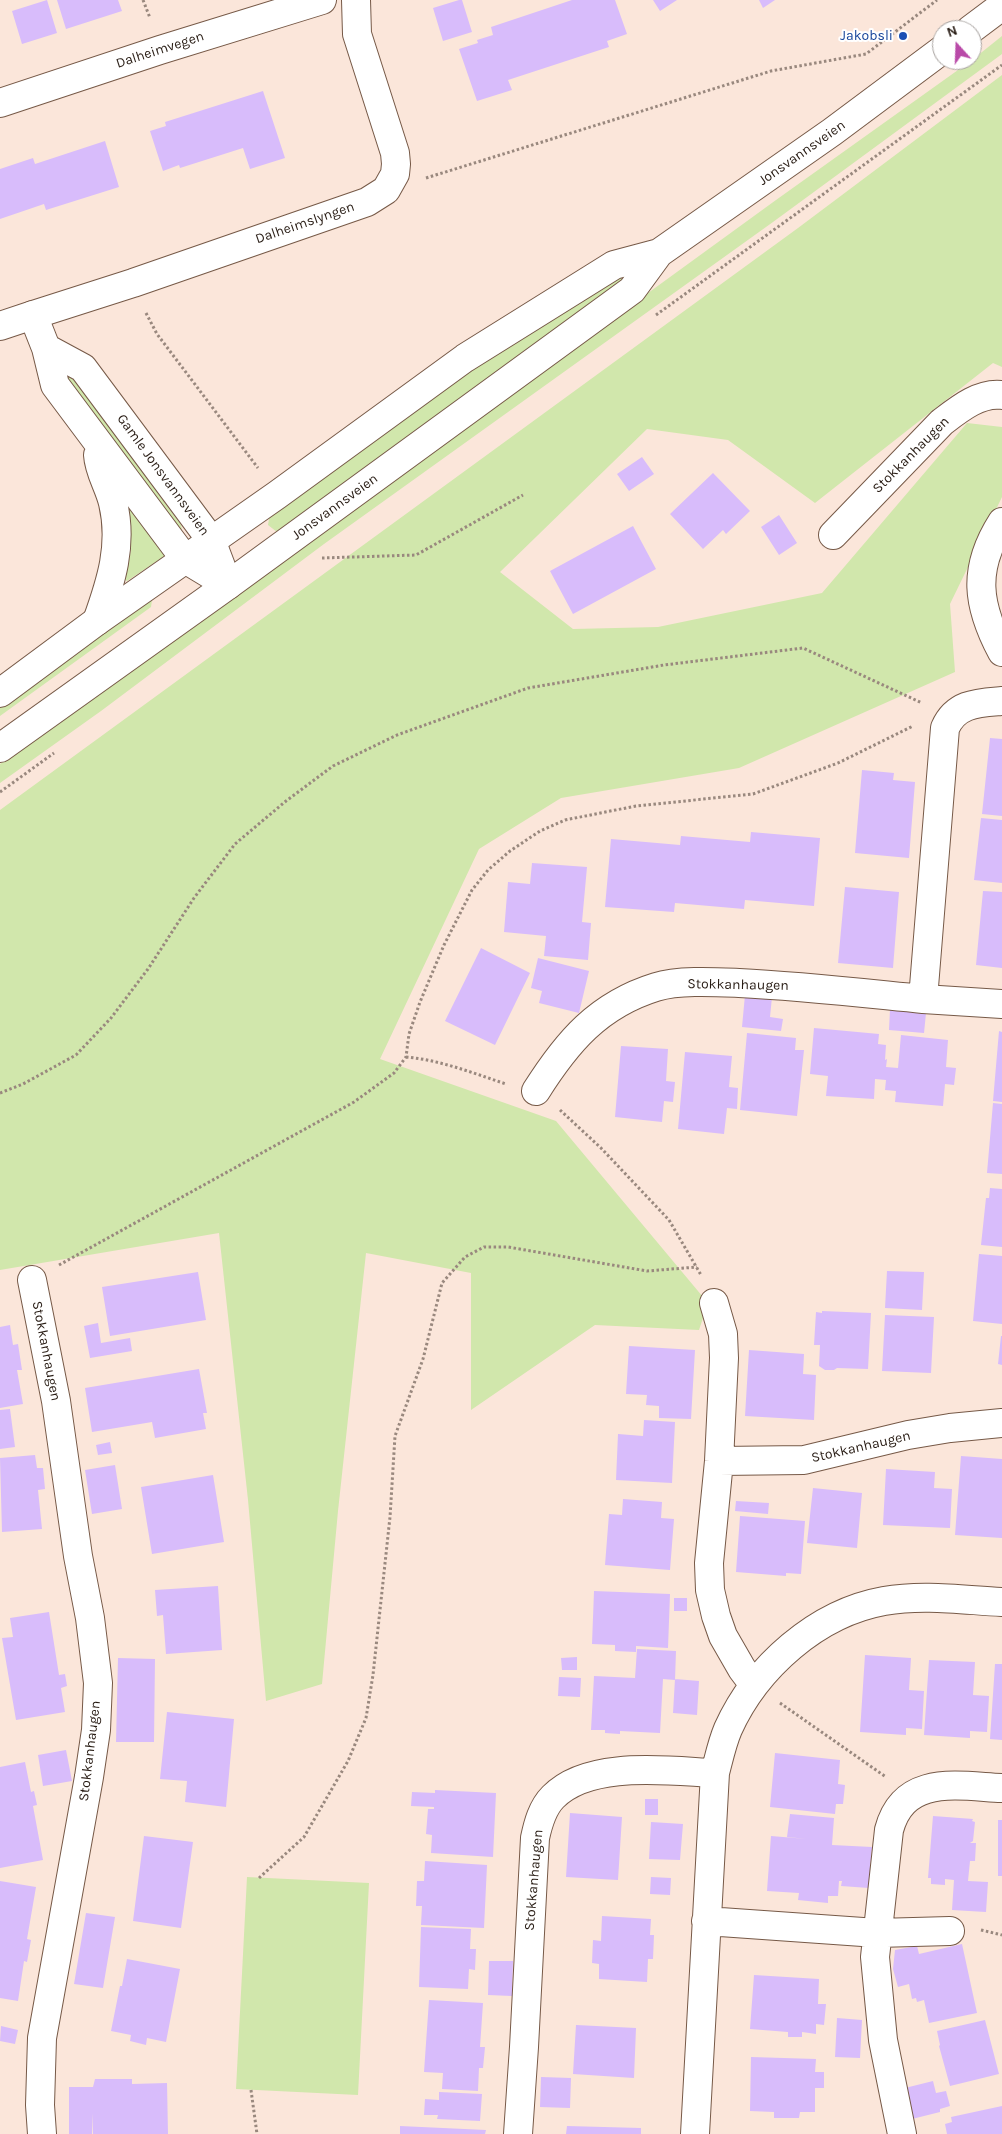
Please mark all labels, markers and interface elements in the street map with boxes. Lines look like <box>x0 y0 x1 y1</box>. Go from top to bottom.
north arrow <box>932 20 982 70</box>
text: N <box>944 22 960 41</box>
street label: Dalheimvegen <box>114 28 206 72</box>
place label: Jakobsli <box>840 28 893 44</box>
marker: Jakobsli <box>897 30 909 42</box>
street label: Jonsvannsveien <box>755 117 849 189</box>
street label: Dalheimslyngen <box>253 198 357 248</box>
street label: Gamle Jonsvannsveien <box>113 411 213 539</box>
street label: Stokkanhaugen <box>869 413 953 497</box>
street label: Jonsvannsveien <box>289 470 381 544</box>
street label: Stokkanhaugen <box>687 976 789 994</box>
street label: Stokkanhaugen <box>28 1300 64 1402</box>
street label: Stokkanhaugen <box>810 1427 912 1467</box>
street label: Stokkanhaugen <box>75 1700 105 1802</box>
street label: Stokkanhaugen <box>521 1829 547 1931</box>

